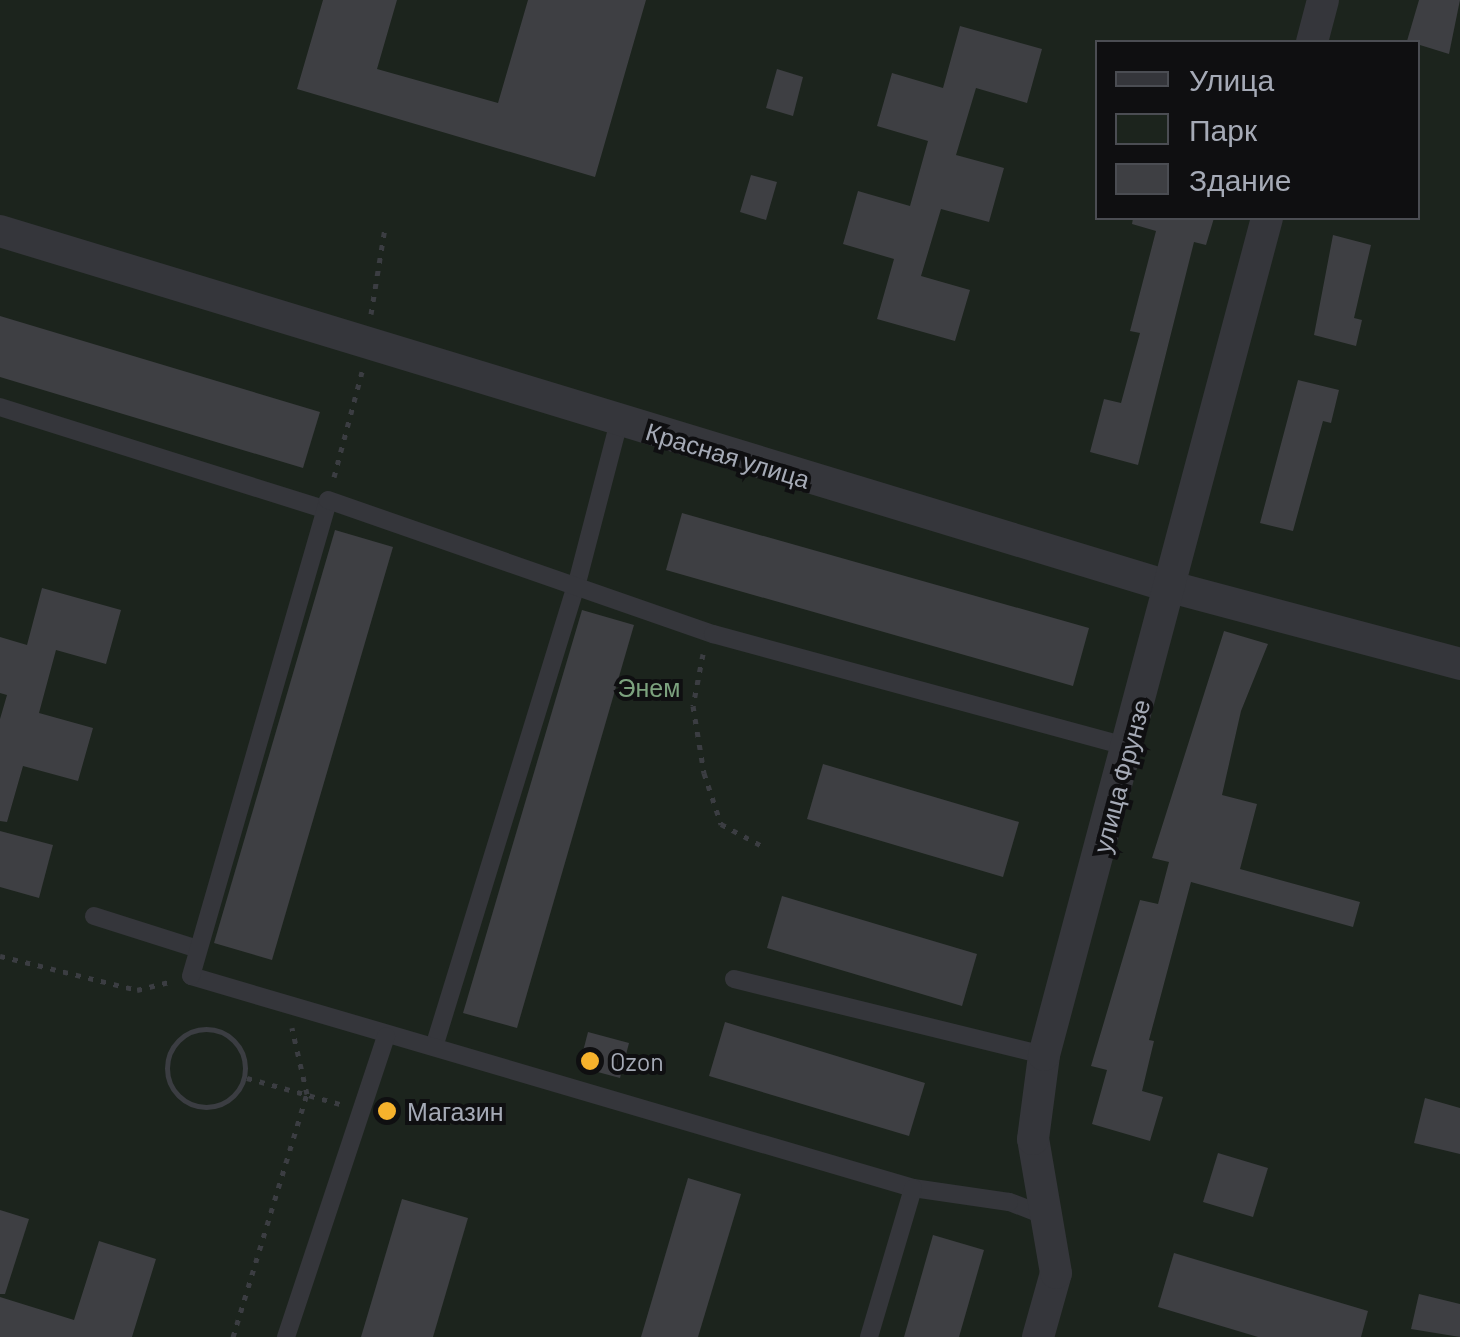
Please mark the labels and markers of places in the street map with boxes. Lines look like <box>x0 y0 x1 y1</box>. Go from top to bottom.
place label: Ozon <box>610 1046 664 1076</box>
marker: Ozon <box>579 1050 601 1072</box>
place label: Магазин <box>407 1096 503 1126</box>
marker: Магазин <box>376 1100 398 1122</box>

